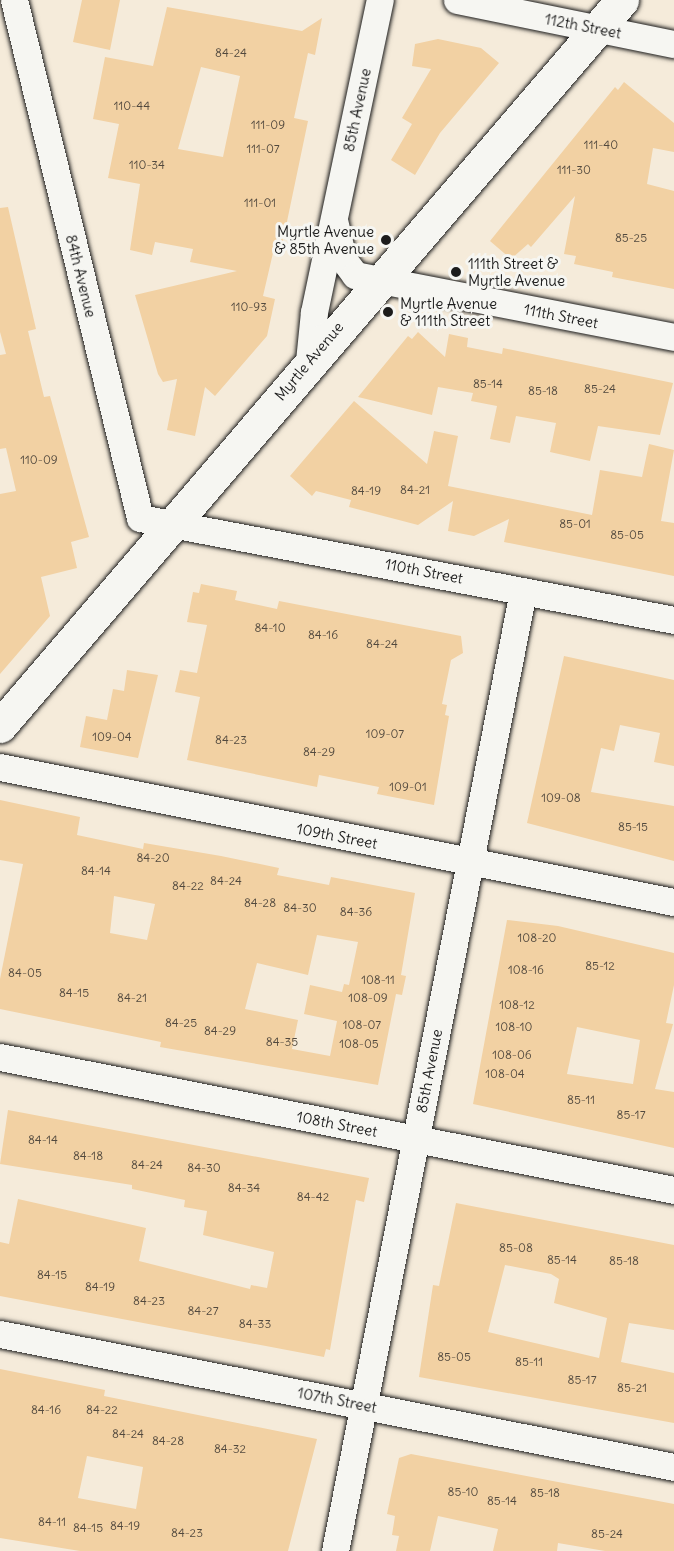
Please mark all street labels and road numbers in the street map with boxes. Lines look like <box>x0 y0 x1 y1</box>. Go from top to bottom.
street label: 112th Street <box>543 10 623 42</box>
street label: 85th Avenue <box>339 67 375 153</box>
street label: 84th Avenue <box>62 233 100 319</box>
street label: 111th Street <box>522 300 600 332</box>
street label: Myrtle Avenue <box>271 318 347 404</box>
street label: 110th Street <box>383 555 465 587</box>
street label: 109th Street <box>295 819 379 853</box>
street label: 85th Avenue <box>412 1028 446 1114</box>
street label: 108th Street <box>295 1107 379 1141</box>
street label: 107th Street <box>296 1384 378 1416</box>

